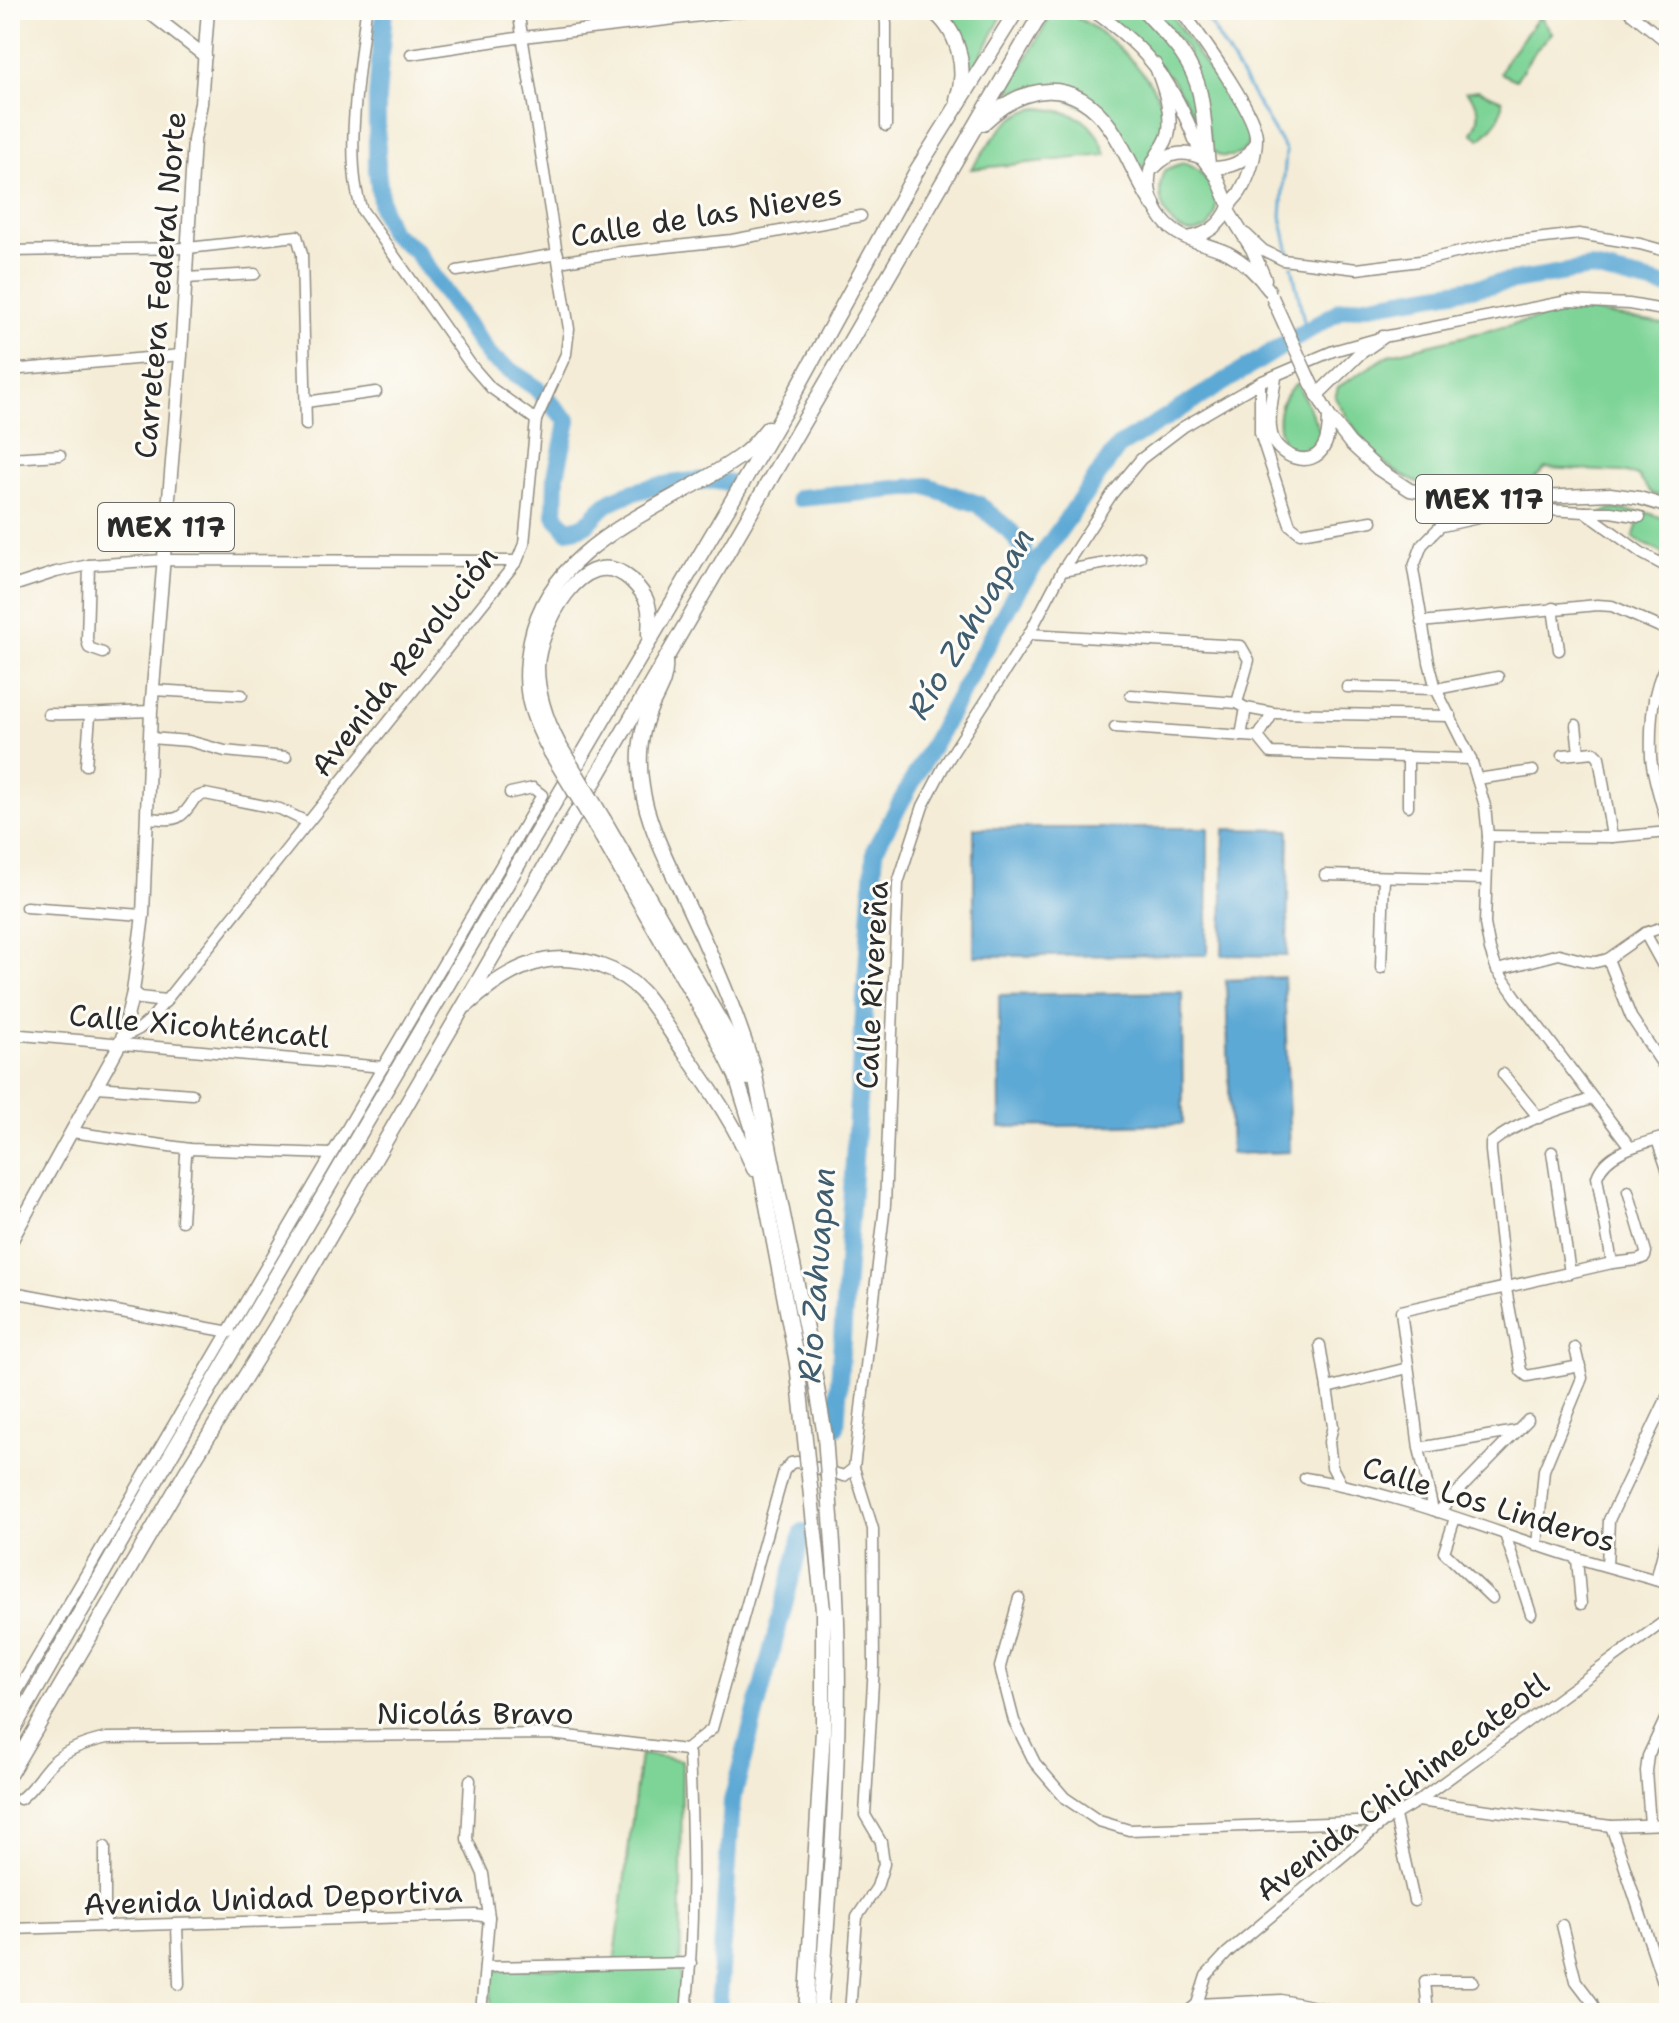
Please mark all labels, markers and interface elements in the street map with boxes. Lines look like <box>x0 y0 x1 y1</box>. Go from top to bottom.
street label: Carretera Federal Norte <box>124 110 196 460</box>
street label: Calle de las Nieves <box>567 173 845 257</box>
road number: MEX 117 <box>1416 475 1552 523</box>
road number: MEX 117 <box>98 503 234 551</box>
water label: Río Zahuapan <box>896 519 1044 727</box>
street label: Avenida Revolución <box>301 537 507 785</box>
street label: Calle Rivereña <box>846 880 898 1090</box>
street label: Calle Xicohténcatl <box>67 994 331 1058</box>
water label: Río Zahuapan <box>787 1166 845 1384</box>
street label: Calle Los Linderos <box>1357 1446 1621 1562</box>
street label: Avenida Chichimecateotl <box>1247 1663 1557 1911</box>
street label: Nicolás Bravo <box>376 1693 574 1734</box>
street label: Avenida Unidad Deportiva <box>83 1871 464 1925</box>

